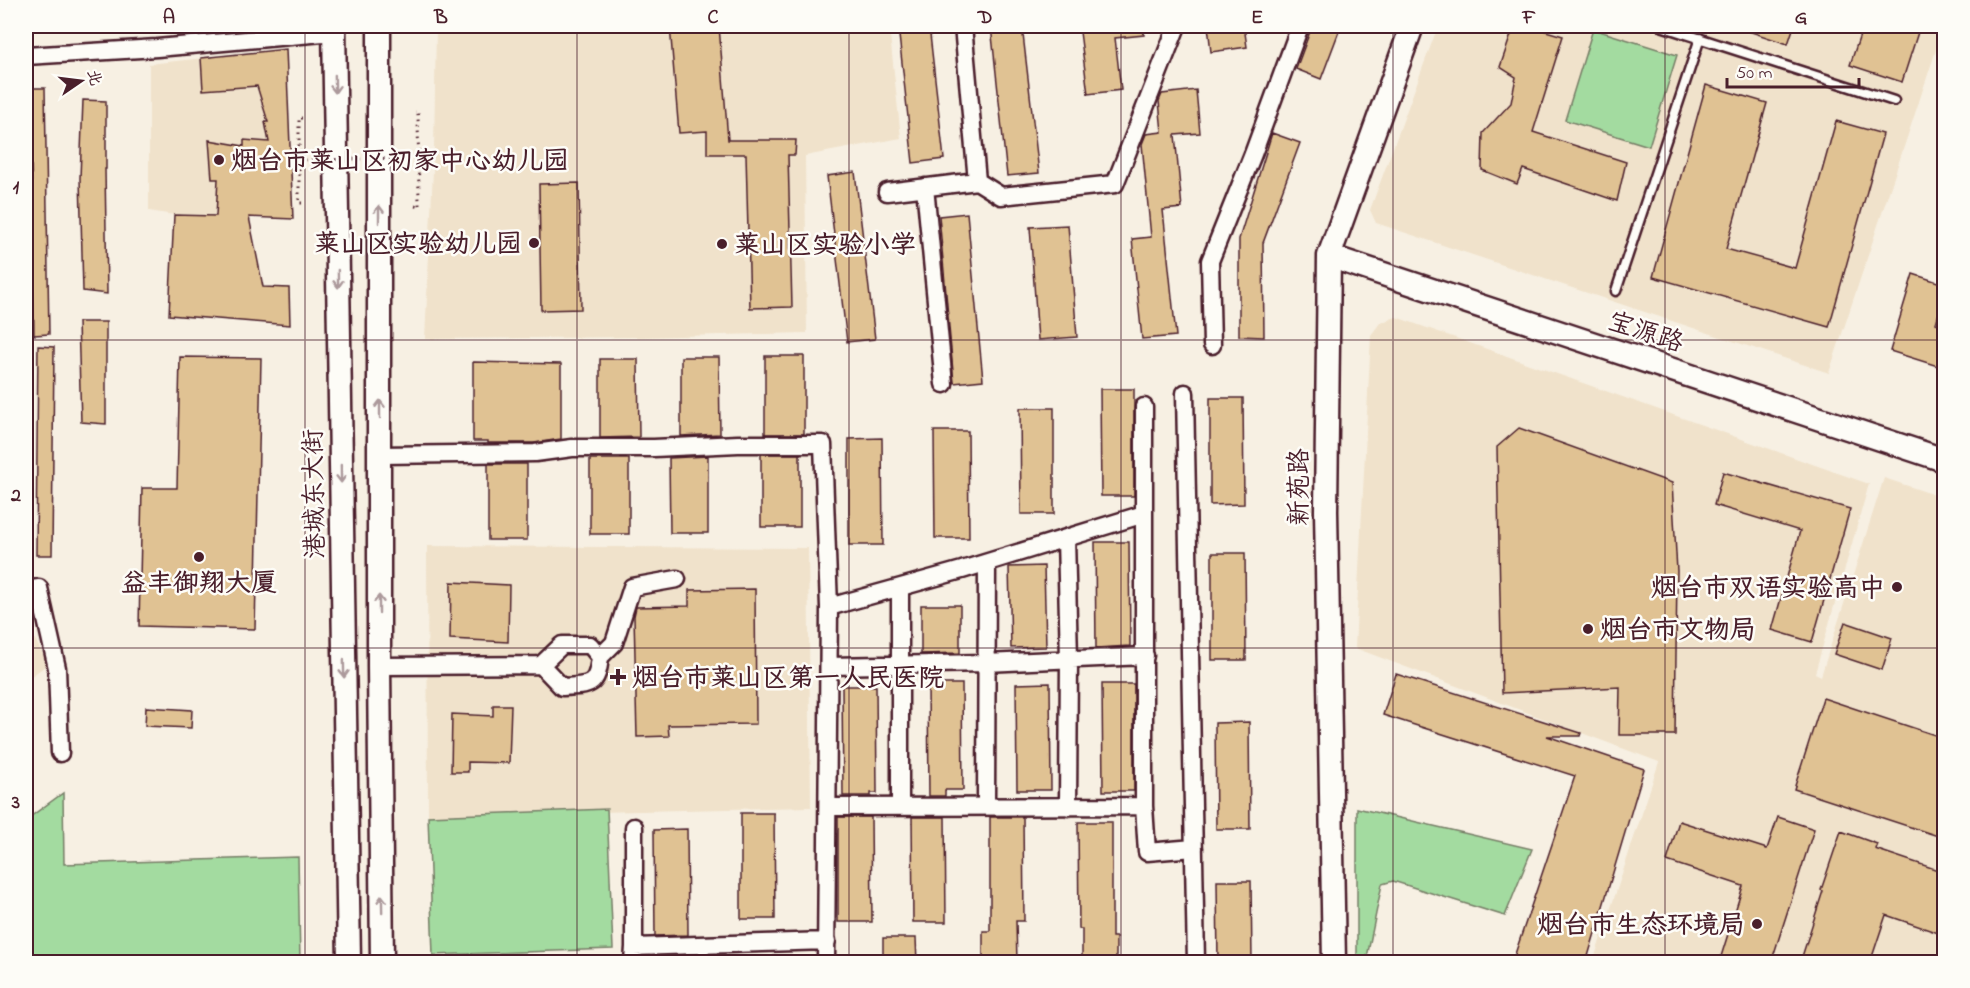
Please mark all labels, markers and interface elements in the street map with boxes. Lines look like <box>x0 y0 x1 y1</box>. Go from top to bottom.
text: A <box>163 4 175 33</box>
text: B <box>433 4 448 33</box>
text: C <box>708 4 719 33</box>
text: D <box>977 4 992 33</box>
text: E <box>1251 4 1263 33</box>
text: F <box>1522 4 1536 33</box>
text: G <box>1795 4 1808 33</box>
north arrow <box>51 51 111 111</box>
scale bar <box>1727 51 1859 89</box>
text: 50 m <box>1736 61 1773 87</box>
text: 北 <box>80 67 107 89</box>
one-way arrow <box>329 73 341 93</box>
place label: 烟台市莱山区初家中心幼儿园 <box>231 144 569 182</box>
marker: 烟台市莱山区初家中心幼儿园 <box>212 153 226 167</box>
text: 1 <box>13 174 20 203</box>
one-way arrow <box>374 205 385 225</box>
place label: 莱山区实验幼儿园 <box>314 227 522 265</box>
place label: 莱山区实验小学 <box>734 228 916 266</box>
marker: 莱山区实验幼儿园 <box>527 236 541 250</box>
marker: 莱山区实验小学 <box>715 237 729 251</box>
one-way arrow <box>332 268 344 288</box>
street label: 宝源路 <box>1602 304 1688 364</box>
one-way arrow <box>374 400 386 420</box>
street label: 港城东大街 <box>296 429 336 559</box>
street label: 新苑路 <box>1282 448 1320 526</box>
one-way arrow <box>335 463 347 483</box>
text: 2 <box>10 482 21 511</box>
marker: 益丰御翔大厦 <box>192 550 206 564</box>
place label: 益丰御翔大厦 <box>121 566 277 604</box>
place label: 烟台市双语实验高中 <box>1651 571 1885 609</box>
marker: 烟台市双语实验高中 <box>1890 580 1904 594</box>
one-way arrow <box>373 595 385 615</box>
place label: 烟台市文物局 <box>1600 613 1756 651</box>
marker: 烟台市文物局 <box>1581 622 1595 636</box>
one-way arrow <box>338 658 350 678</box>
place label: 烟台市莱山区第一人民医院 <box>632 661 944 699</box>
marker: 烟台市莱山区第一人民医院 <box>609 668 627 686</box>
text: 3 <box>11 789 20 818</box>
one-way arrow <box>376 895 388 915</box>
place label: 烟台市生态环境局 <box>1537 908 1745 946</box>
marker: 烟台市生态环境局 <box>1750 917 1764 931</box>

